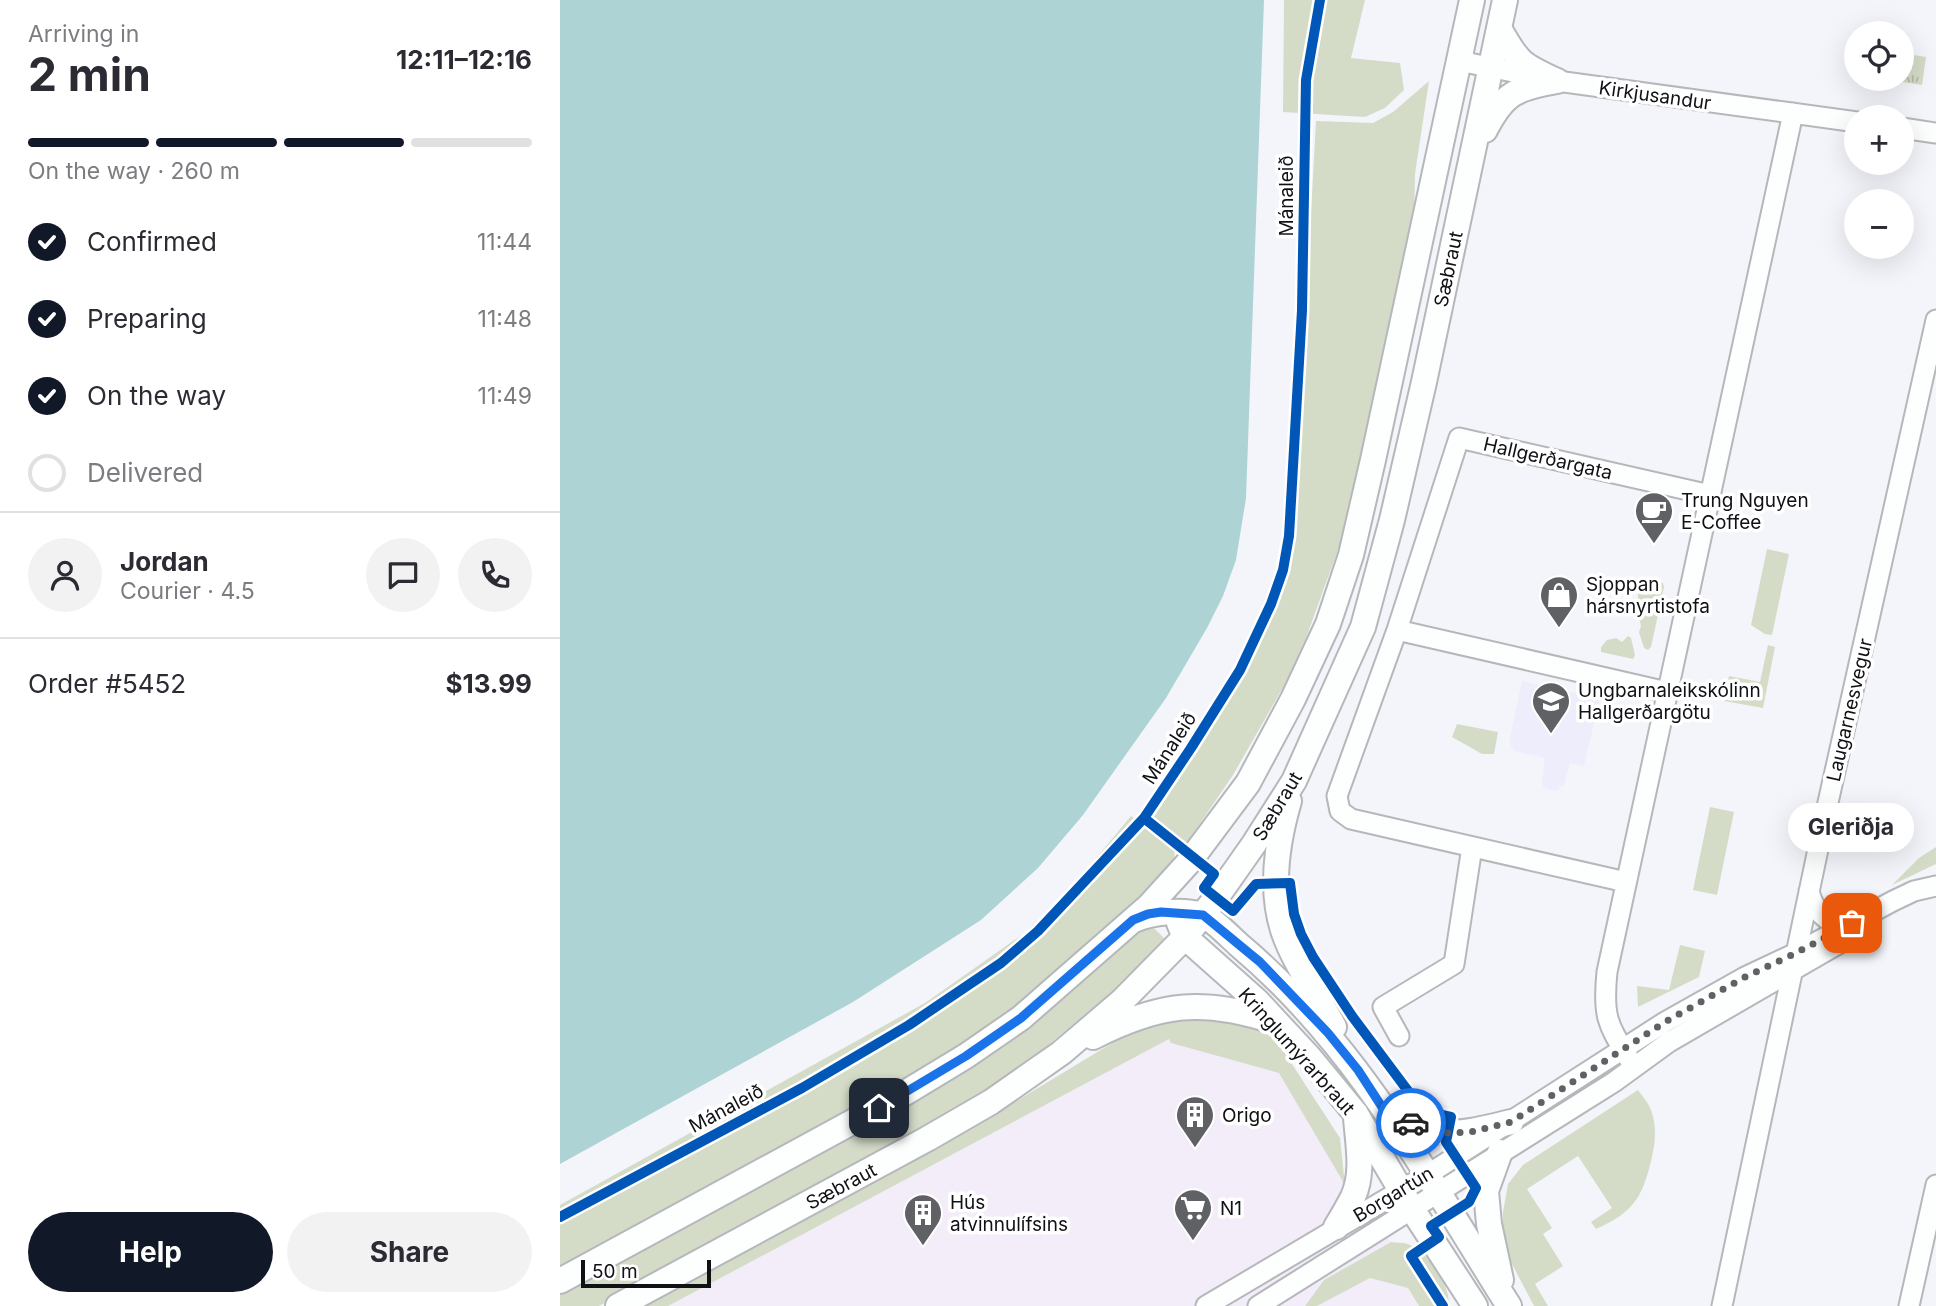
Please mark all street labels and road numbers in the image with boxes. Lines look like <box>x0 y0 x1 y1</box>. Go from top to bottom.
street label: Kirkjusandur <box>1597 76 1713 115</box>
street label: Mánaleið <box>1275 155 1298 237</box>
street label: Sæbraut <box>1429 229 1468 309</box>
street label: Hallgerðargata <box>1481 432 1615 484</box>
street label: Laugarnesvegur <box>1822 636 1877 784</box>
street label: Mánaleið <box>1138 708 1201 789</box>
street label: Sæbraut <box>1248 768 1307 845</box>
street label: Kringlumýrarbraut <box>1234 983 1360 1120</box>
street label: Mánaleið <box>685 1079 767 1138</box>
street label: Sæbraut <box>802 1158 880 1215</box>
street label: Borgartún <box>1349 1162 1437 1227</box>

